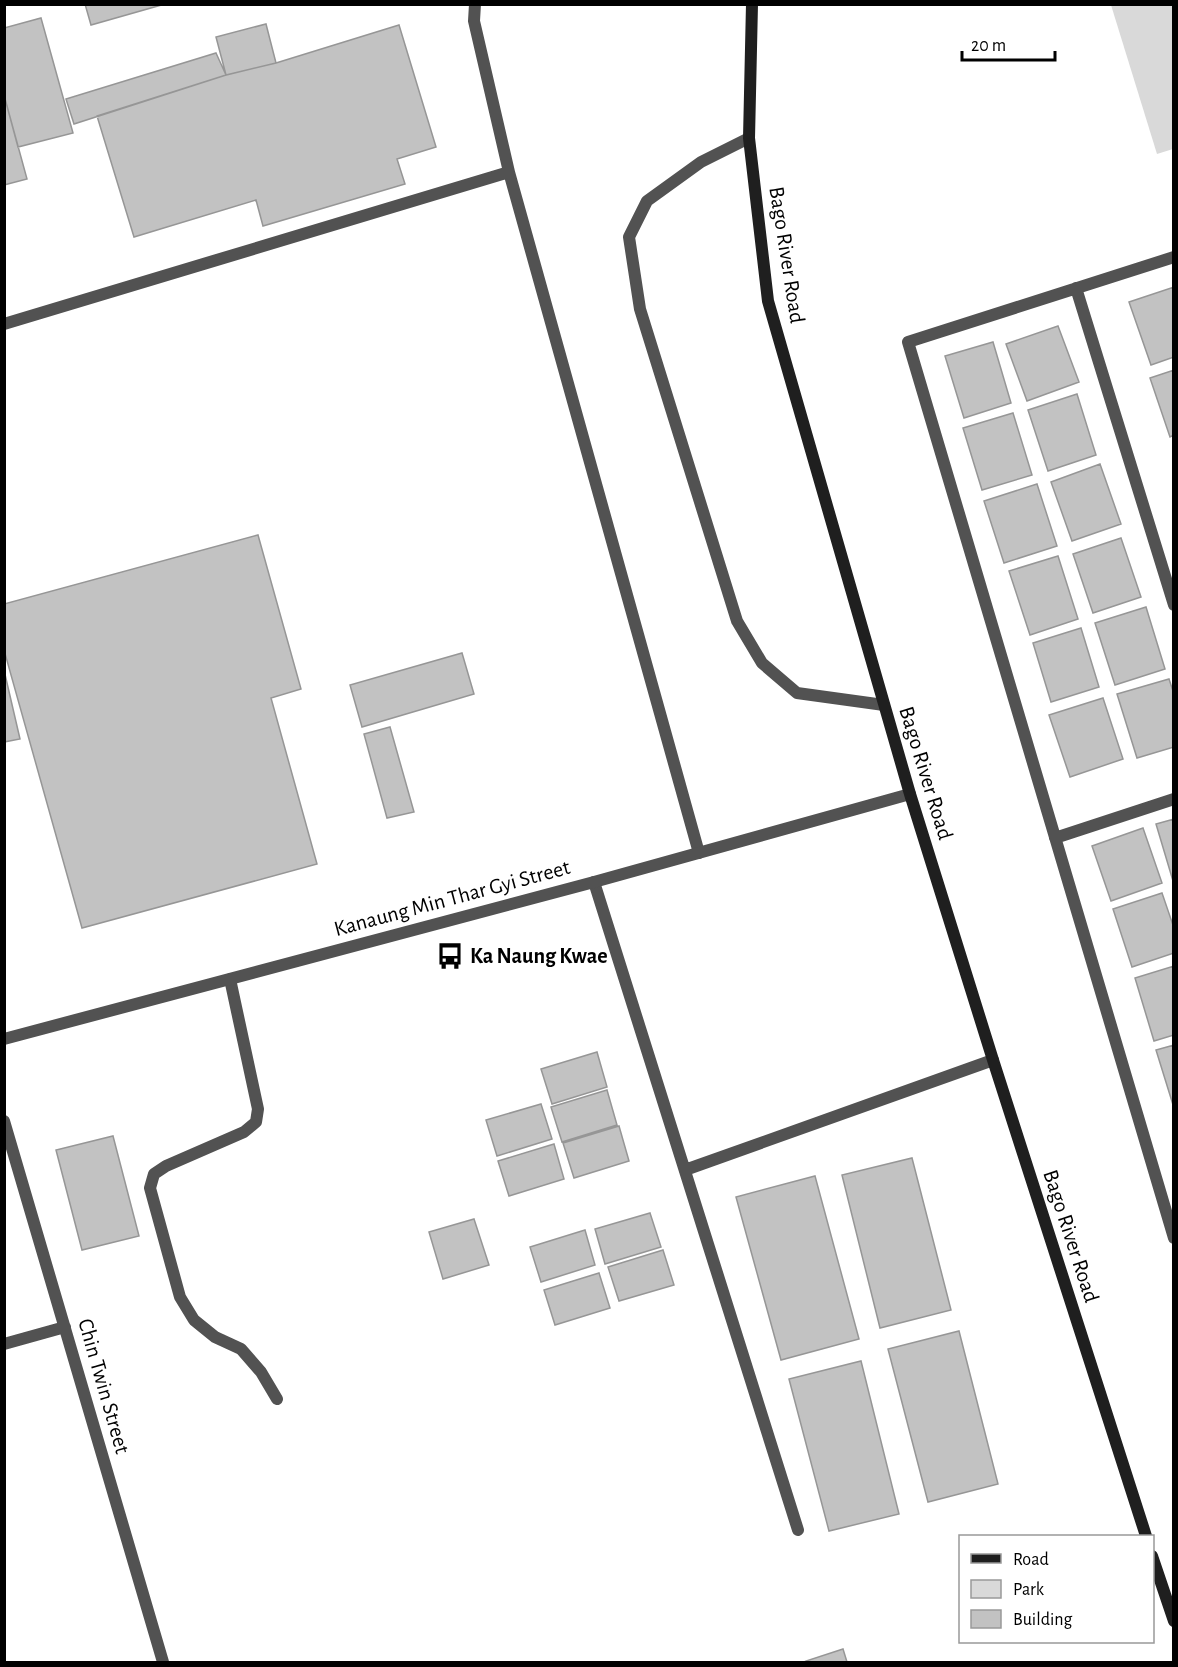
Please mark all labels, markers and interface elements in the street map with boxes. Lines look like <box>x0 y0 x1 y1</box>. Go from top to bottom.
scale bar <box>962 24 1055 62</box>
text: 20 m <box>971 37 1006 55</box>
street label: Bago River Road <box>765 185 809 325</box>
street label: Bago River Road <box>895 704 957 842</box>
street label: Kanaung Min Thar Gyi Street <box>332 856 572 940</box>
bus stop icon: Ka Naung Kwae <box>435 941 465 971</box>
place label: Ka Naung Kwae <box>470 945 608 967</box>
street label: Bago River Road <box>1039 1167 1103 1305</box>
street label: Chin Twin Street <box>74 1316 134 1456</box>
legend <box>959 1535 1154 1643</box>
text: Road <box>1013 1551 1049 1569</box>
text: Park <box>1013 1581 1045 1599</box>
text: Building <box>1013 1611 1073 1629</box>

